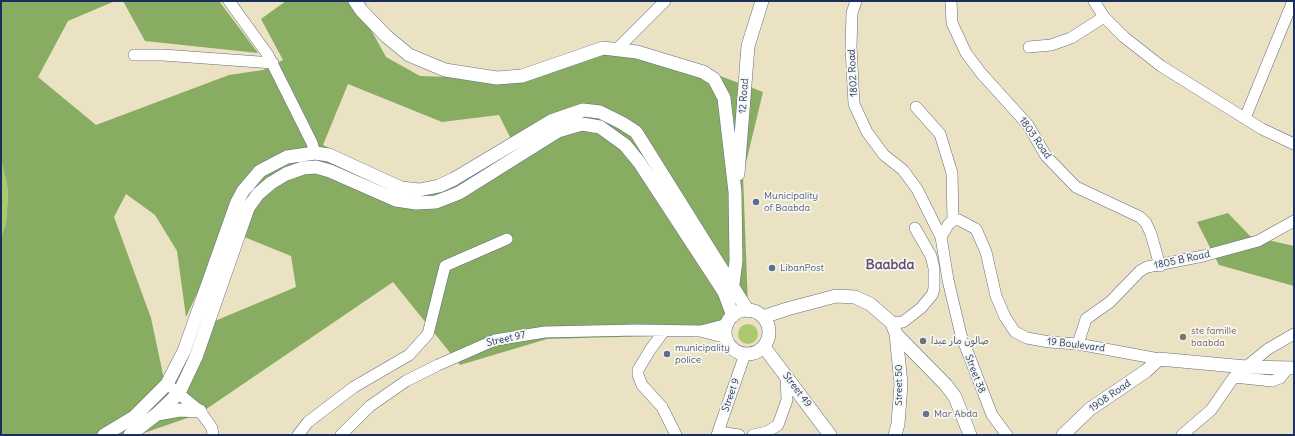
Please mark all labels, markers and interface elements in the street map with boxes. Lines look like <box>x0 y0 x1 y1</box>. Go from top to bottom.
street label: 1802 Road <box>846 49 860 97</box>
street label: 12 Road <box>737 78 751 114</box>
street label: 1803 Road <box>1016 115 1054 161</box>
place label: Municipality of Baabda <box>764 190 818 214</box>
marker: Municipality of Baabda <box>751 197 761 207</box>
street label: 1805 B Road <box>1153 248 1211 272</box>
district label: Baabda <box>865 257 915 273</box>
place label: LibanPost <box>780 262 824 274</box>
marker: LibanPost <box>767 263 777 273</box>
place label: ste famille baabda <box>1191 325 1236 348</box>
street label: Street 97 <box>485 329 527 349</box>
marker: ste famille baabda <box>1178 332 1188 342</box>
place label: صالون مار عبدا <box>931 335 989 347</box>
marker: صالون مار عبدا <box>918 336 928 346</box>
street label: 19 Boulevard <box>1046 336 1106 354</box>
place label: municipality police <box>675 342 730 366</box>
marker: municipality police <box>662 349 672 359</box>
street label: Street 38 <box>962 353 988 395</box>
street label: Street 50 <box>893 364 905 406</box>
street label: Street 49 <box>780 370 814 410</box>
street label: Street 9 <box>720 377 742 413</box>
street label: 1908 Road <box>1087 377 1133 415</box>
place label: Mar Abda <box>934 408 978 420</box>
marker: Mar Abda <box>921 409 931 419</box>

